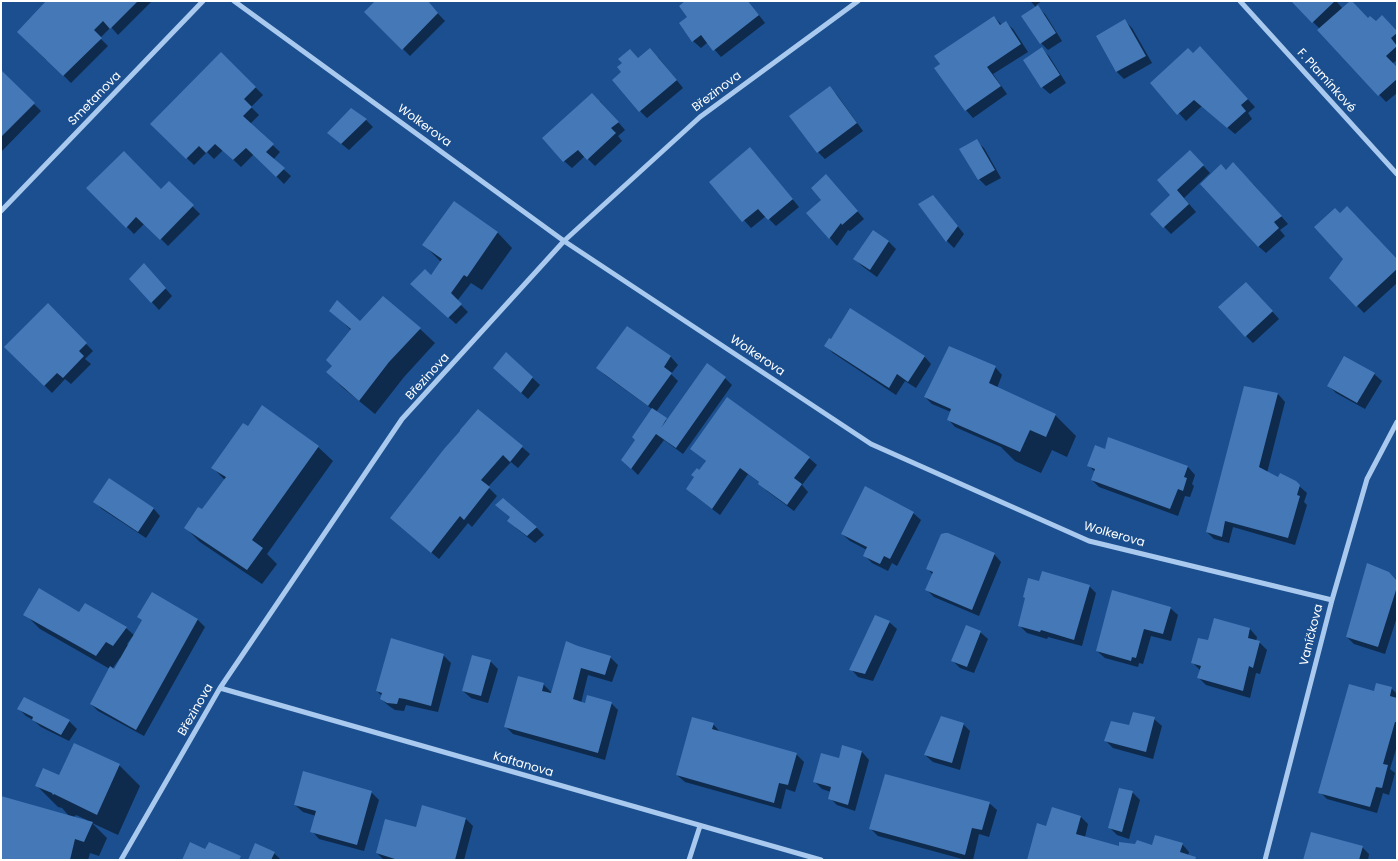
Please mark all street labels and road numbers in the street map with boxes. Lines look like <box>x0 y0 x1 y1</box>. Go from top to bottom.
street label: F. Plamínkové <box>1294 46 1358 116</box>
street label: Smetanova <box>66 69 124 129</box>
street label: Březinova <box>690 69 744 115</box>
street label: Wolkerova <box>394 102 454 150</box>
street label: Wolkerova <box>727 332 787 380</box>
street label: Březinova <box>403 351 453 403</box>
street label: Wolkerova <box>1082 519 1146 551</box>
street label: Vaníčkova <box>1297 603 1327 667</box>
street label: Březinova <box>175 681 217 739</box>
street label: Kaftanova <box>491 750 555 780</box>

